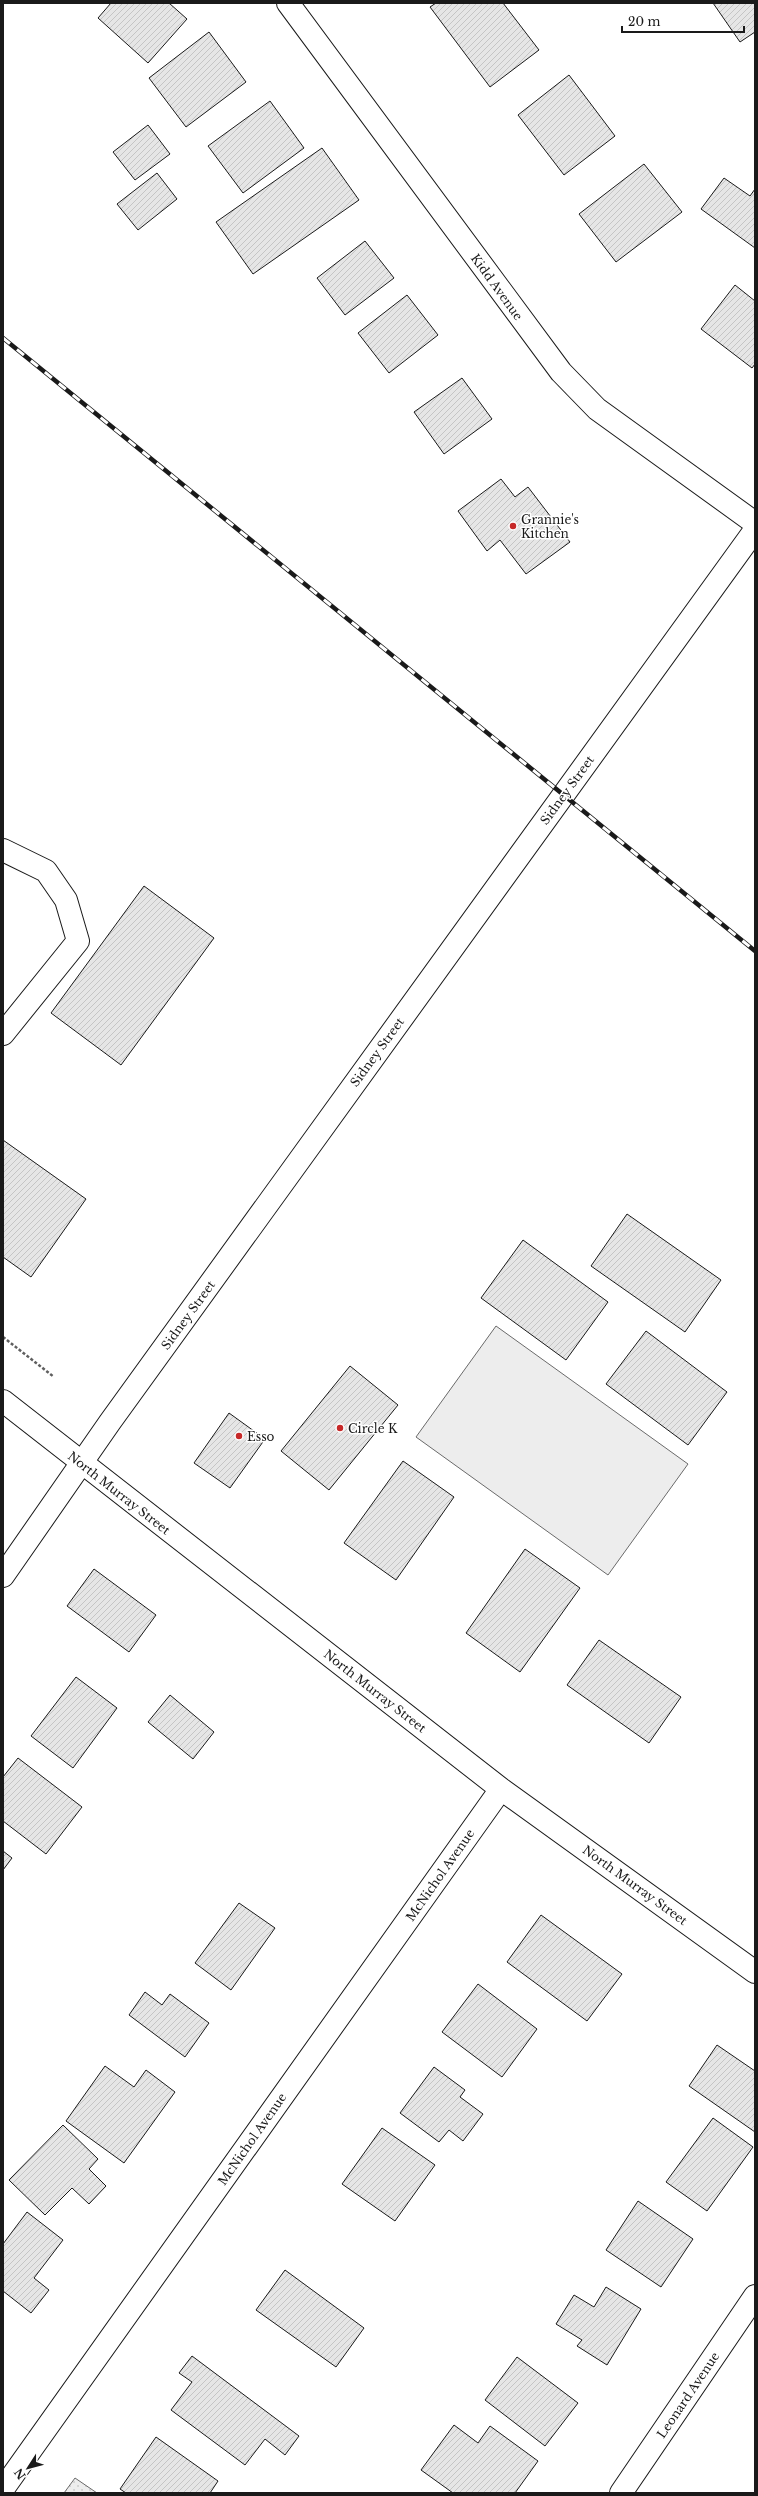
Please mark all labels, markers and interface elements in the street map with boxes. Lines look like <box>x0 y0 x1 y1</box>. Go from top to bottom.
scale bar <box>622 8 744 34</box>
text: 20 m <box>628 14 660 29</box>
street label: Kidd Avenue <box>468 251 526 323</box>
place label: Grannie's Kitchen <box>521 512 579 541</box>
marker: Grannie's Kitchen <box>508 521 518 531</box>
street label: Sidney Street <box>537 752 597 827</box>
street label: Sidney Street <box>347 1014 407 1089</box>
street label: Sidney Street <box>158 1277 218 1352</box>
place label: Circle K <box>348 1421 398 1436</box>
marker: Circle K <box>335 1423 345 1433</box>
place label: Esso <box>247 1429 275 1444</box>
marker: Esso <box>234 1431 244 1441</box>
street label: North Murray Street <box>65 1448 174 1538</box>
street label: North Murray Street <box>321 1646 430 1736</box>
street label: McNichol Avenue <box>403 1826 477 1924</box>
street label: North Murray Street <box>580 1842 691 1928</box>
street label: McNichol Avenue <box>215 2090 289 2188</box>
street label: Leonard Avenue <box>654 2349 722 2441</box>
north arrow <box>8 2448 48 2488</box>
text: N <box>11 2465 29 2482</box>

